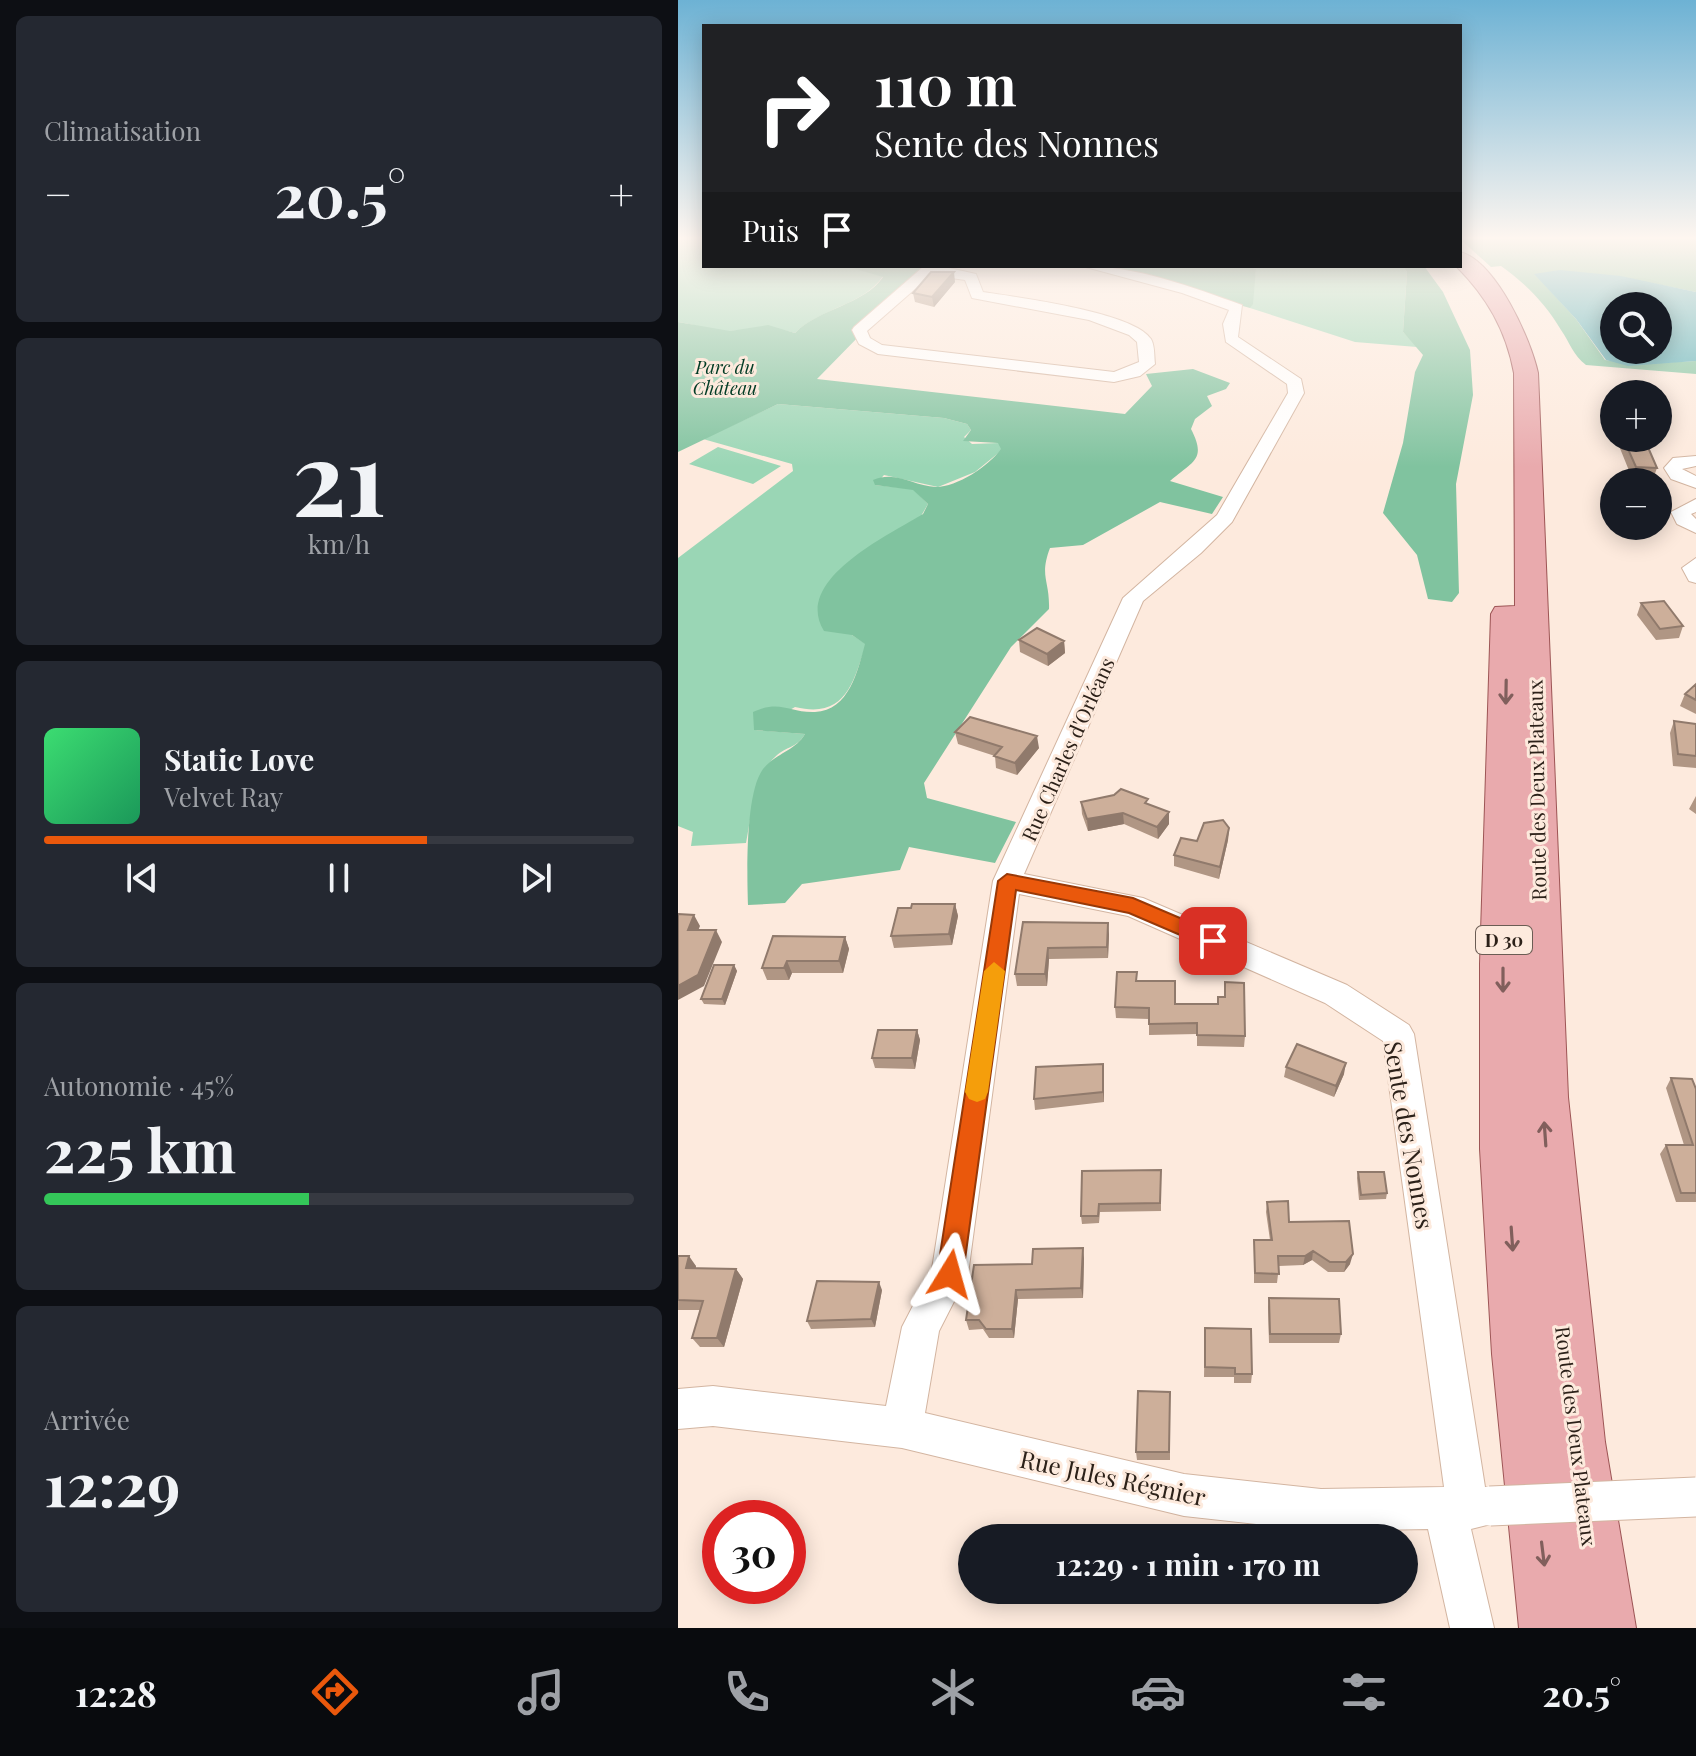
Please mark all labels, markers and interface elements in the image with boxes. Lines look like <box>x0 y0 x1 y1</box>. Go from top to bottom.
text: 110 m <box>874 46 1017 121</box>
icon: right <box>742 56 846 160</box>
text: Climatisation <box>44 113 201 148</box>
text: Sente des Nonnes <box>874 118 1159 166</box>
text: 20.5° <box>275 153 406 233</box>
text: − <box>44 163 72 222</box>
text: + <box>608 163 634 222</box>
icon: arrive <box>815 208 859 252</box>
text: Puis <box>742 210 799 250</box>
map controls <box>1600 292 1672 540</box>
button: search <box>1600 292 1672 364</box>
park label: Parc du Château <box>693 355 757 400</box>
button: + <box>1600 380 1672 452</box>
text: 21 <box>292 404 386 543</box>
button: − <box>1600 468 1672 540</box>
text: km/h <box>308 526 370 561</box>
street label: Rue Charles d'Orléans <box>1014 653 1120 845</box>
one-way arrow <box>1499 678 1514 705</box>
street label: Route des Deux Plateaux <box>1521 679 1551 901</box>
text: Static Love <box>164 739 314 779</box>
text: Velvet Ray <box>164 779 283 814</box>
icon: previous <box>120 856 164 900</box>
icon: pause <box>317 856 361 900</box>
icon: next <box>514 856 558 900</box>
pin <box>1179 907 1247 975</box>
icon: arrive <box>1191 919 1235 963</box>
road number: D 30 <box>1476 926 1532 954</box>
one-way arrow <box>1495 966 1511 993</box>
street label: Sente des Nonnes <box>1378 1039 1442 1231</box>
text: Autonomie · 45% <box>44 1068 234 1103</box>
text: 225 km <box>44 1108 236 1188</box>
one-way arrow <box>1537 1121 1552 1147</box>
one-way arrow <box>1505 1226 1520 1252</box>
position arrow <box>908 1232 992 1316</box>
street label: Route des Deux Plateaux <box>1550 1325 1604 1548</box>
text: Arrivée <box>44 1402 130 1437</box>
text: 12:29 <box>44 1442 180 1522</box>
street label: Rue Jules Régnier <box>1017 1442 1209 1512</box>
speed limit sign: 30 <box>702 1500 806 1604</box>
one-way arrow <box>1536 1541 1551 1566</box>
text: 12:29 · 1 min · 170 m <box>1056 1544 1320 1584</box>
icon: directions <box>307 1664 363 1720</box>
icon: music <box>513 1664 569 1720</box>
icon: phone <box>719 1664 775 1720</box>
icon: climate <box>925 1664 981 1720</box>
icon: car <box>1130 1664 1186 1720</box>
icon: filters <box>1336 1664 1392 1720</box>
text: 12:28 <box>75 1668 157 1716</box>
text: 20.5° <box>1542 1668 1621 1716</box>

